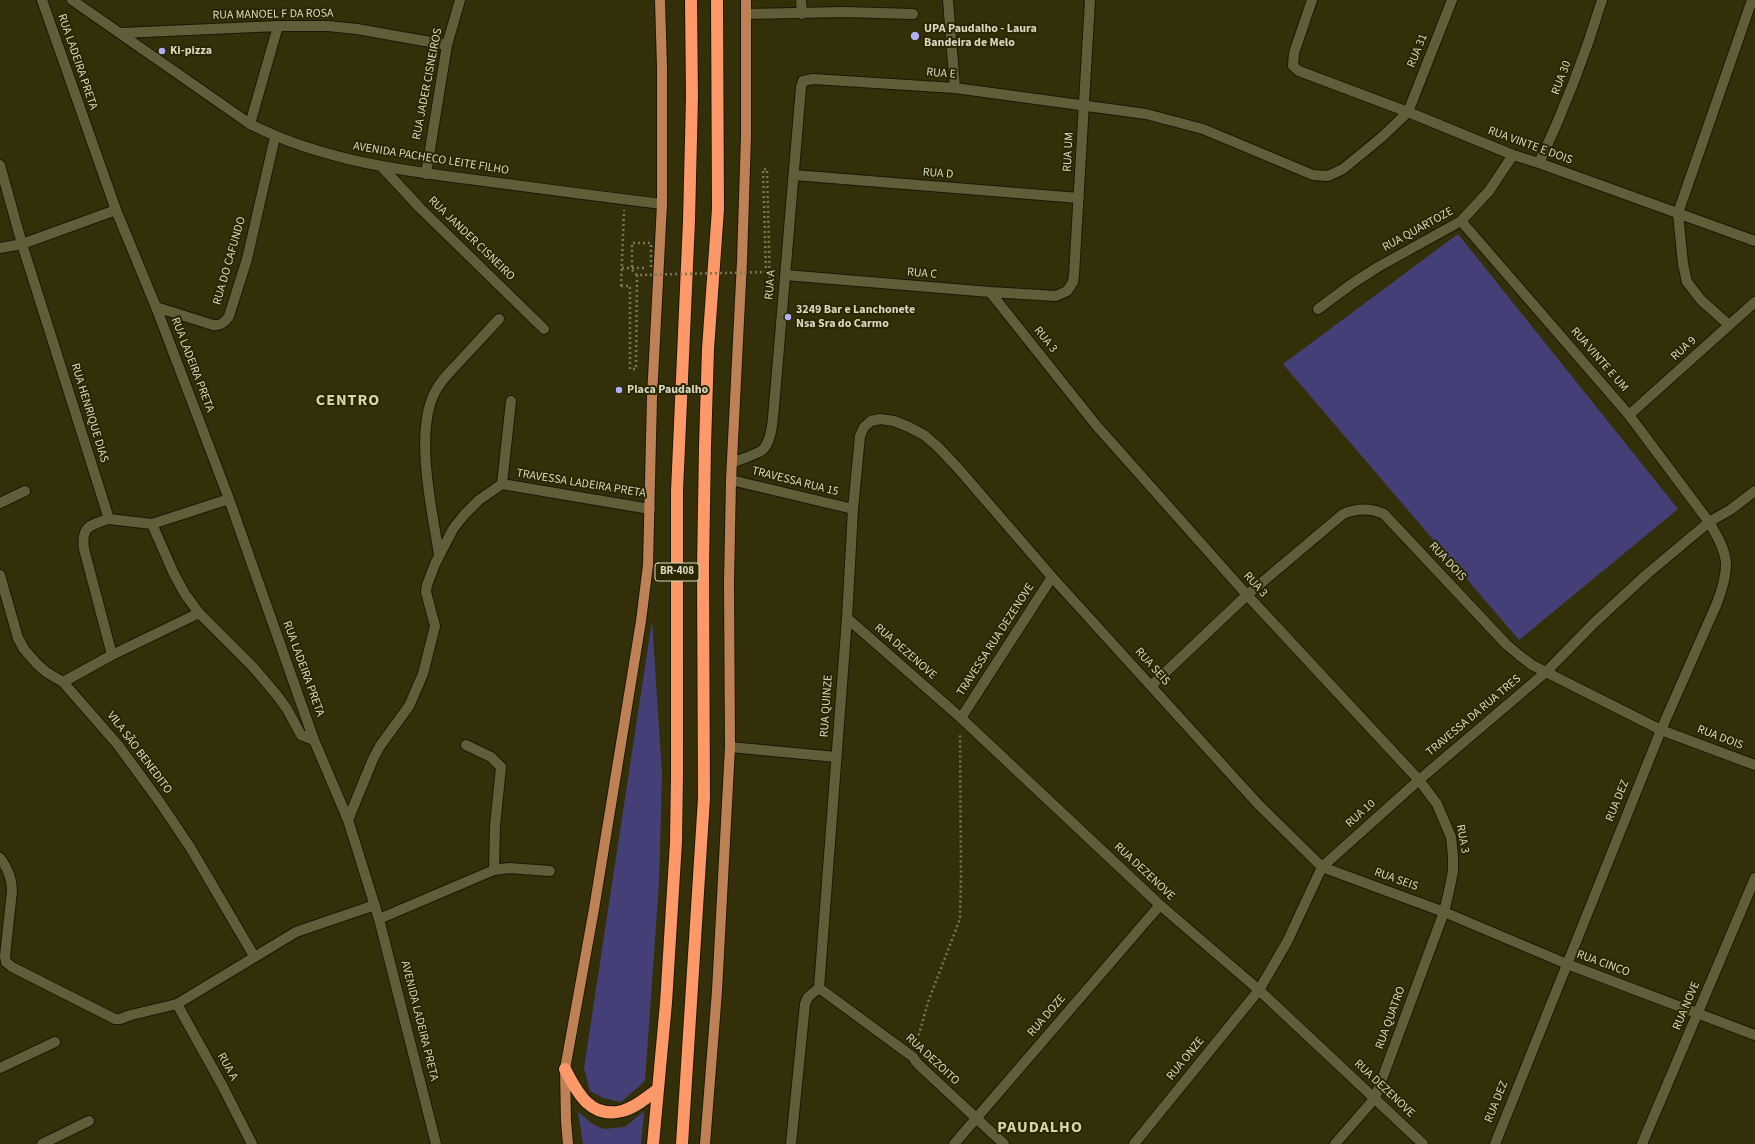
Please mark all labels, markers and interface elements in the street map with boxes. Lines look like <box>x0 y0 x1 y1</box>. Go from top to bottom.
street label: RUA MANOEL F DA ROSA <box>212 7 334 23</box>
street label: RUA LADEIRA PRETA <box>54 12 100 112</box>
place label: UPA Paudalho - Laura Bandeira de Melo <box>924 22 1037 50</box>
street label: RUA JADER CISNEIROS <box>410 27 446 141</box>
marker: UPA Paudalho - Laura Bandeira de Melo <box>909 30 921 42</box>
street label: RUA 31 <box>1405 32 1431 70</box>
place label: Ki-pizza <box>170 44 212 58</box>
marker: Ki-pizza <box>157 46 167 56</box>
street label: RUA 30 <box>1549 59 1575 97</box>
street label: RUA E <box>926 66 956 82</box>
street label: RUA VINTE E DOIS <box>1486 124 1574 168</box>
street label: RUA UM <box>1061 132 1077 172</box>
street label: AVENIDA PACHECO LEITE FILHO <box>352 140 510 178</box>
street label: RUA D <box>922 166 954 182</box>
street label: RUA JANDER CISNEIRO <box>425 194 517 284</box>
street label: RUA QUARTOZE <box>1380 205 1456 255</box>
street label: RUA DO CAFUNDO <box>211 215 249 307</box>
street label: RUA C <box>906 266 938 282</box>
street label: RUA A <box>763 270 779 300</box>
place label: 3249 Bar e Lanchonete Nsa Sra do Carmo <box>796 303 915 331</box>
marker: 3249 Bar e Lanchonete Nsa Sra do Carmo <box>783 312 793 322</box>
street label: RUA LADEIRA PRETA <box>167 315 217 415</box>
street label: RUA 3 <box>1030 324 1060 356</box>
street label: RUA VINTE E UM <box>1567 325 1631 395</box>
street label: RUA 9 <box>1668 334 1700 364</box>
street label: RUA HENRIQUE DIAS <box>67 362 111 464</box>
place label: Placa Paudalho <box>627 383 708 397</box>
marker: Placa Paudalho <box>614 385 624 395</box>
district label: CENTRO <box>316 391 380 411</box>
street label: TRAVESSA RUA 15 <box>750 464 840 500</box>
street label: TRAVESSA LADEIRA PRETA <box>515 467 647 501</box>
street label: RUA DOIS <box>1425 539 1469 585</box>
road number: BR-408 <box>655 563 699 581</box>
street label: RUA 3 <box>1240 569 1270 601</box>
street label: TRAVESSA RUA DEZENOVE <box>954 581 1038 699</box>
street label: RUA LADEIRA PRETA <box>279 619 327 719</box>
street label: RUA DEZENOVE <box>871 621 939 683</box>
street label: RUA SEIS <box>1131 645 1173 689</box>
street label: TRAVESSA DA RUA TRES <box>1424 672 1524 760</box>
street label: RUA QUINZE <box>818 674 836 738</box>
street label: VILA SÃO BENEDITO <box>103 709 175 797</box>
street label: RUA DOIS <box>1695 723 1745 753</box>
street label: RUA DEZ <box>1603 778 1633 824</box>
street label: RUA 10 <box>1343 797 1379 831</box>
street label: RUA 3 <box>1452 823 1472 855</box>
street label: RUA DEZENOVE <box>1111 840 1177 904</box>
street label: RUA SEIS <box>1372 865 1420 895</box>
street label: RUA CINCO <box>1574 948 1632 980</box>
street label: AVENIDA LADEIRA PRETA <box>397 959 441 1083</box>
street label: RUA NOVE <box>1670 980 1704 1032</box>
street label: RUA QUATRO <box>1373 985 1409 1051</box>
street label: RUA DOZE <box>1025 992 1069 1040</box>
street label: RUA DEZOITO <box>902 1031 962 1089</box>
street label: RUA ONZE <box>1164 1034 1208 1084</box>
street label: RUA A <box>213 1050 241 1084</box>
street label: RUA DEZENOVE <box>1351 1057 1417 1121</box>
street label: RUA DEZ <box>1482 1079 1512 1125</box>
district label: PAUDALHO <box>997 1118 1083 1138</box>

